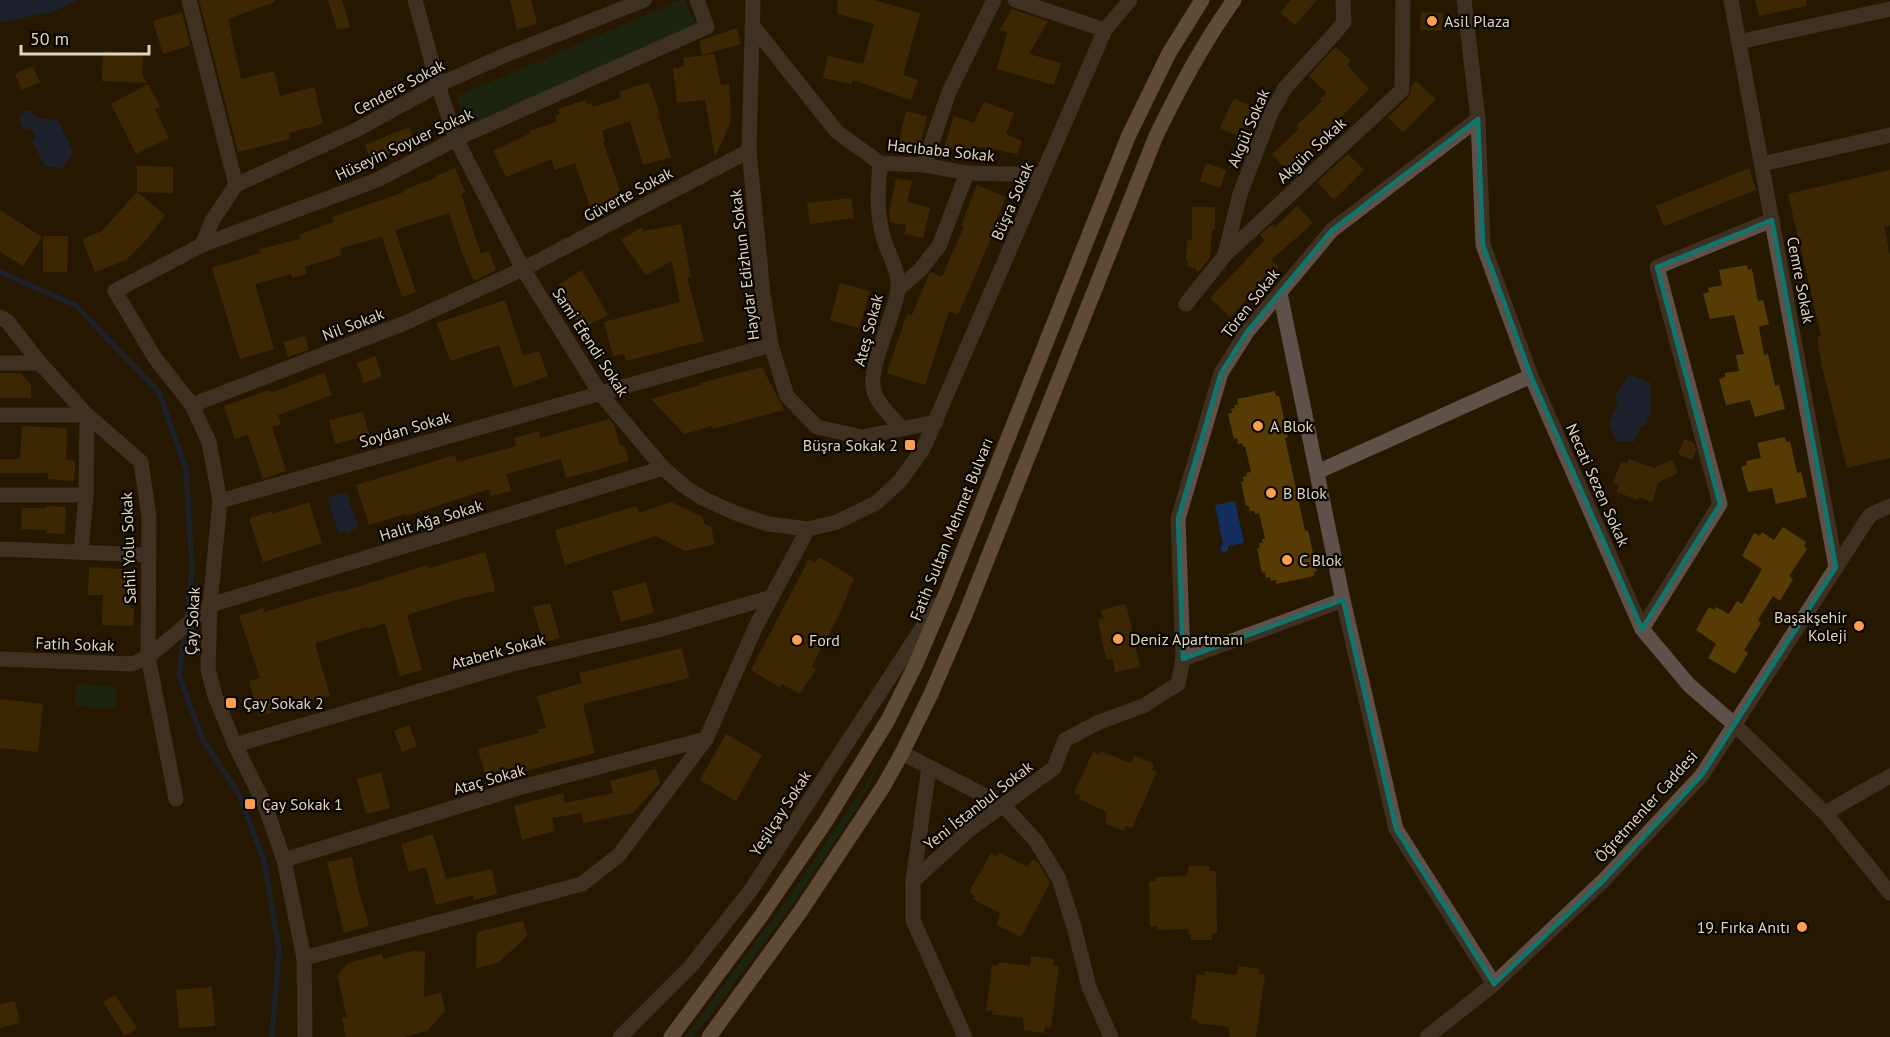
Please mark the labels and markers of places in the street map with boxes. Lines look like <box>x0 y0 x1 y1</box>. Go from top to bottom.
place label: Asil Plaza <box>1444 11 1510 31</box>
marker: Asil Plaza <box>1425 14 1439 28</box>
place label: A Blok <box>1270 416 1314 436</box>
marker: A Blok <box>1251 419 1265 433</box>
place label: Büşra Sokak 2 <box>803 435 898 455</box>
marker: Büşra Sokak 2 <box>903 438 917 452</box>
place label: B Blok <box>1283 483 1327 503</box>
marker: B Blok <box>1264 486 1278 500</box>
place label: C Blok <box>1299 550 1342 570</box>
marker: C Blok <box>1280 553 1294 567</box>
place label: Başakşehir Koleji <box>1774 607 1848 645</box>
marker: Başakşehir Koleji <box>1852 619 1866 633</box>
place label: Deniz Apartmanı <box>1130 629 1243 649</box>
place label: Ford <box>809 630 840 650</box>
marker: Deniz Apartmanı <box>1111 632 1125 646</box>
marker: Ford <box>790 633 804 647</box>
place label: Çay Sokak 2 <box>243 693 324 713</box>
marker: Çay Sokak 2 <box>224 696 238 710</box>
place label: Çay Sokak 1 <box>262 794 343 814</box>
marker: Çay Sokak 1 <box>243 797 257 811</box>
place label: 19. Fırka Anıtı <box>1697 917 1790 937</box>
marker: 19. Fırka Anıtı <box>1795 920 1809 934</box>

